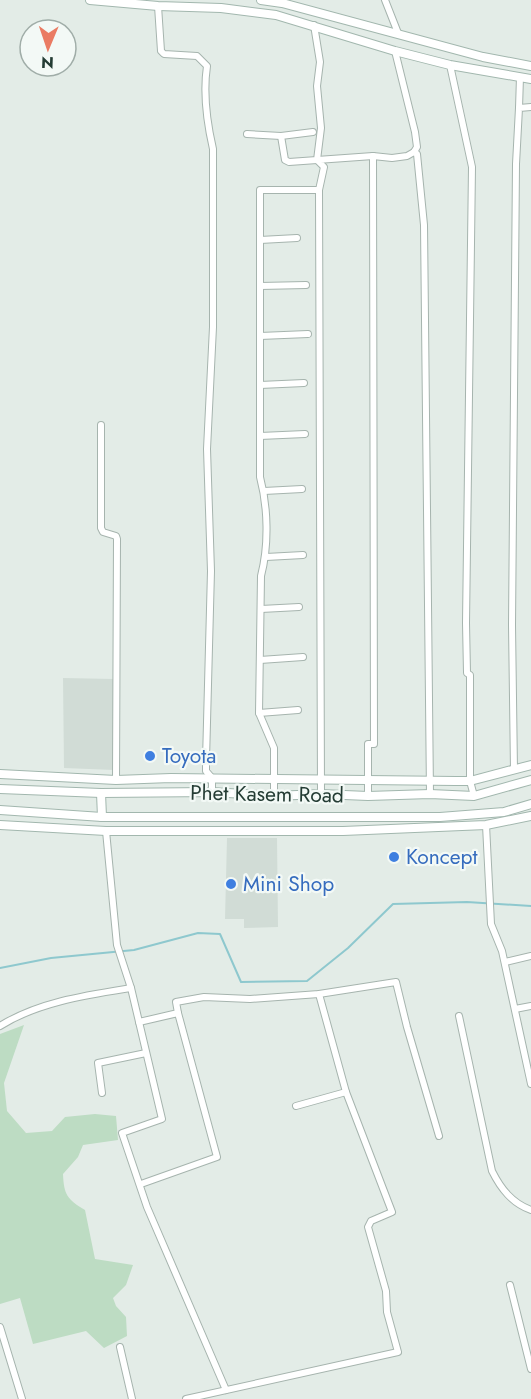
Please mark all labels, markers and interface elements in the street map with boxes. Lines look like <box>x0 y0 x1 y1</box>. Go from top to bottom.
north arrow <box>18 18 78 78</box>
text: N <box>41 51 54 74</box>
place label: Toyota <box>162 741 216 771</box>
marker: Toyota <box>143 749 157 763</box>
street label: Phet Kasem Road <box>190 778 344 810</box>
place label: Koncept <box>406 842 478 872</box>
marker: Koncept <box>387 850 401 864</box>
place label: Mini Shop <box>243 869 334 899</box>
marker: Mini Shop <box>224 877 238 891</box>

